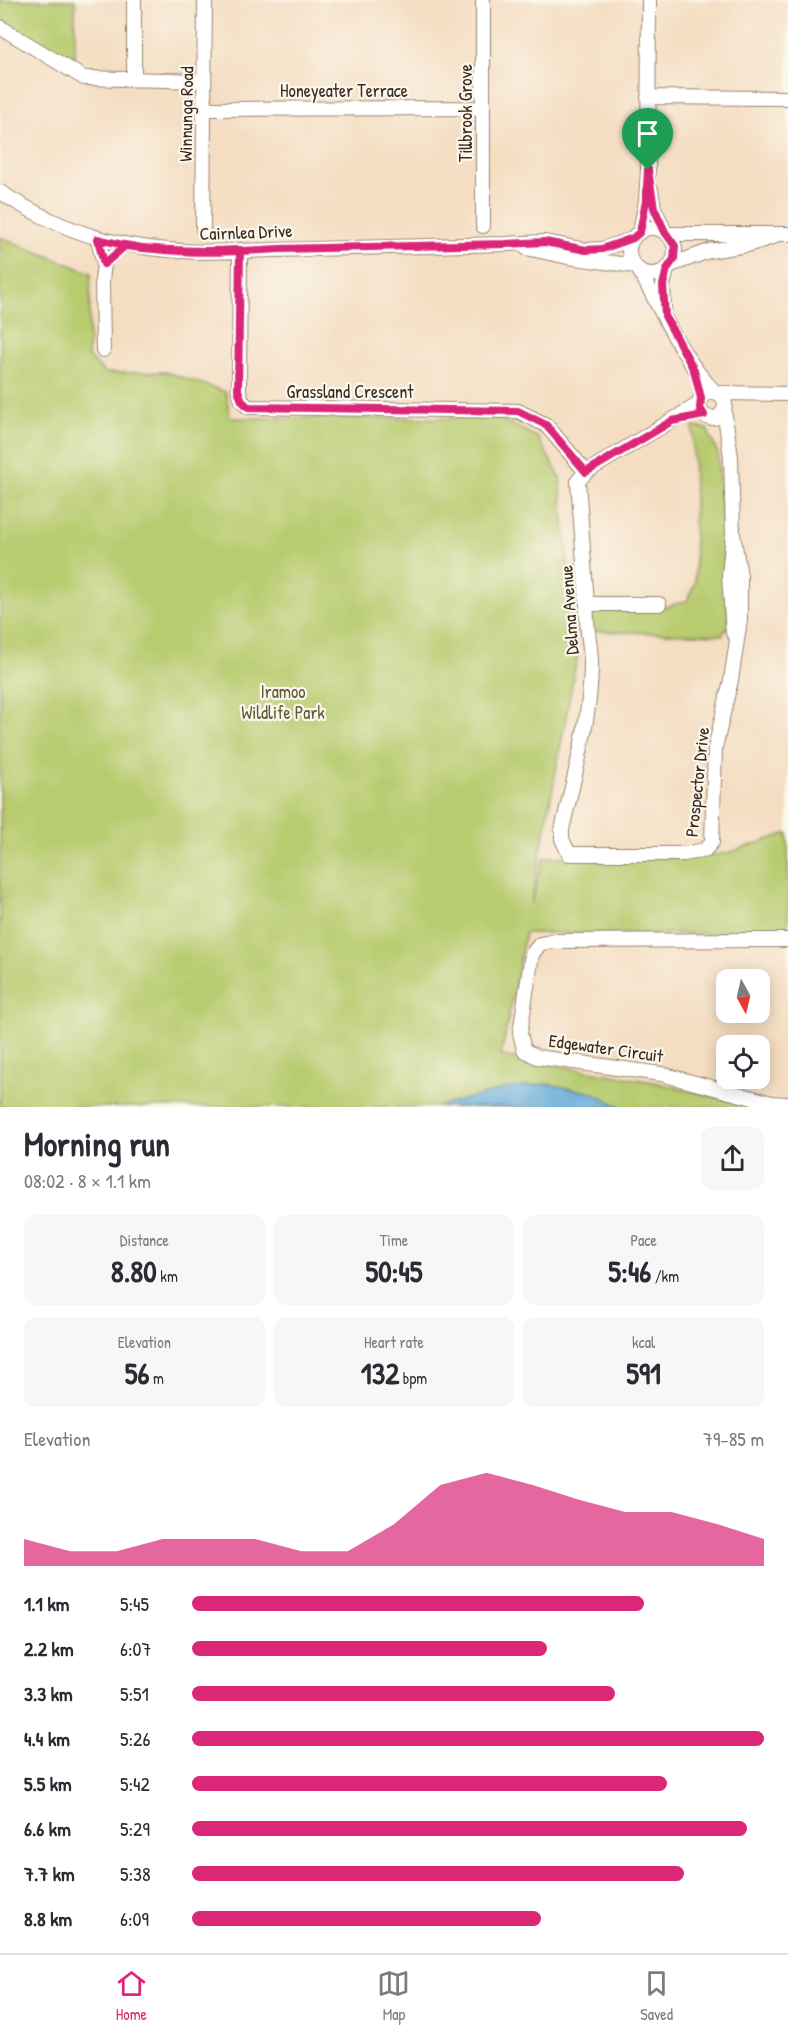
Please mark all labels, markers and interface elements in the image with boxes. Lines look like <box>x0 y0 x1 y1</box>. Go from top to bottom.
street label: Tillbrook Grove <box>453 64 478 162</box>
street label: Winnunga Road <box>173 66 199 162</box>
street label: Honeyeater Terrace <box>280 78 408 103</box>
pin <box>622 108 673 170</box>
icon: arrive <box>631 117 664 150</box>
street label: Cairnlea Drive <box>199 218 293 246</box>
street label: Grassland Crescent <box>287 379 414 404</box>
street label: Delma Avenue <box>553 564 585 656</box>
park label: Iramoo Wildlife Park <box>241 679 325 725</box>
street label: Prospector Drive <box>679 726 715 838</box>
north arrow <box>716 969 770 1023</box>
map controls <box>716 969 770 1089</box>
street label: Edgewater Circuit <box>547 1028 666 1069</box>
button: locate <box>716 1035 770 1089</box>
text: Morning run <box>24 1122 170 1166</box>
button: share <box>701 1127 764 1190</box>
text: 08:02 · 8 × 1.1 km <box>24 1167 151 1194</box>
text: Distance <box>120 1229 169 1251</box>
text: Time <box>380 1229 408 1251</box>
text: Pace <box>630 1229 657 1251</box>
text: 8.80 <box>111 1251 157 1291</box>
text: 50:45 <box>365 1251 423 1291</box>
text: 5:46 <box>608 1251 651 1291</box>
text: km <box>157 1265 178 1287</box>
text: /km <box>651 1265 679 1287</box>
text: Elevation <box>118 1331 171 1353</box>
text: Heart rate <box>364 1331 424 1353</box>
text: kcal <box>632 1331 655 1353</box>
text: 56 <box>125 1353 149 1393</box>
text: 132 <box>361 1353 399 1393</box>
text: 591 <box>626 1353 661 1393</box>
text: m <box>149 1367 164 1389</box>
text: bpm <box>399 1367 427 1389</box>
text: Elevation <box>24 1425 90 1452</box>
text: 79–85 m <box>703 1425 764 1452</box>
text: 1.1 km <box>24 1590 69 1617</box>
text: 5:45 <box>120 1590 149 1617</box>
text: 2.2 km <box>24 1635 74 1662</box>
text: 6:07 <box>120 1635 151 1662</box>
text: 3.3 km <box>24 1680 73 1707</box>
text: 5:51 <box>120 1680 149 1707</box>
text: 4.4 km <box>24 1725 70 1752</box>
text: 5:26 <box>120 1725 150 1752</box>
text: 5.5 km <box>24 1770 72 1797</box>
text: 5:42 <box>120 1770 150 1797</box>
text: 6.6 km <box>24 1815 71 1842</box>
text: 5:29 <box>120 1815 150 1842</box>
text: 7.7 km <box>24 1860 75 1887</box>
text: 5:38 <box>120 1860 151 1887</box>
text: 8.8 km <box>24 1905 72 1932</box>
text: 6:09 <box>120 1905 149 1932</box>
tab: Home <box>115 1967 148 2025</box>
tab: Map <box>377 1967 410 2025</box>
tab: Saved <box>640 1967 673 2025</box>

